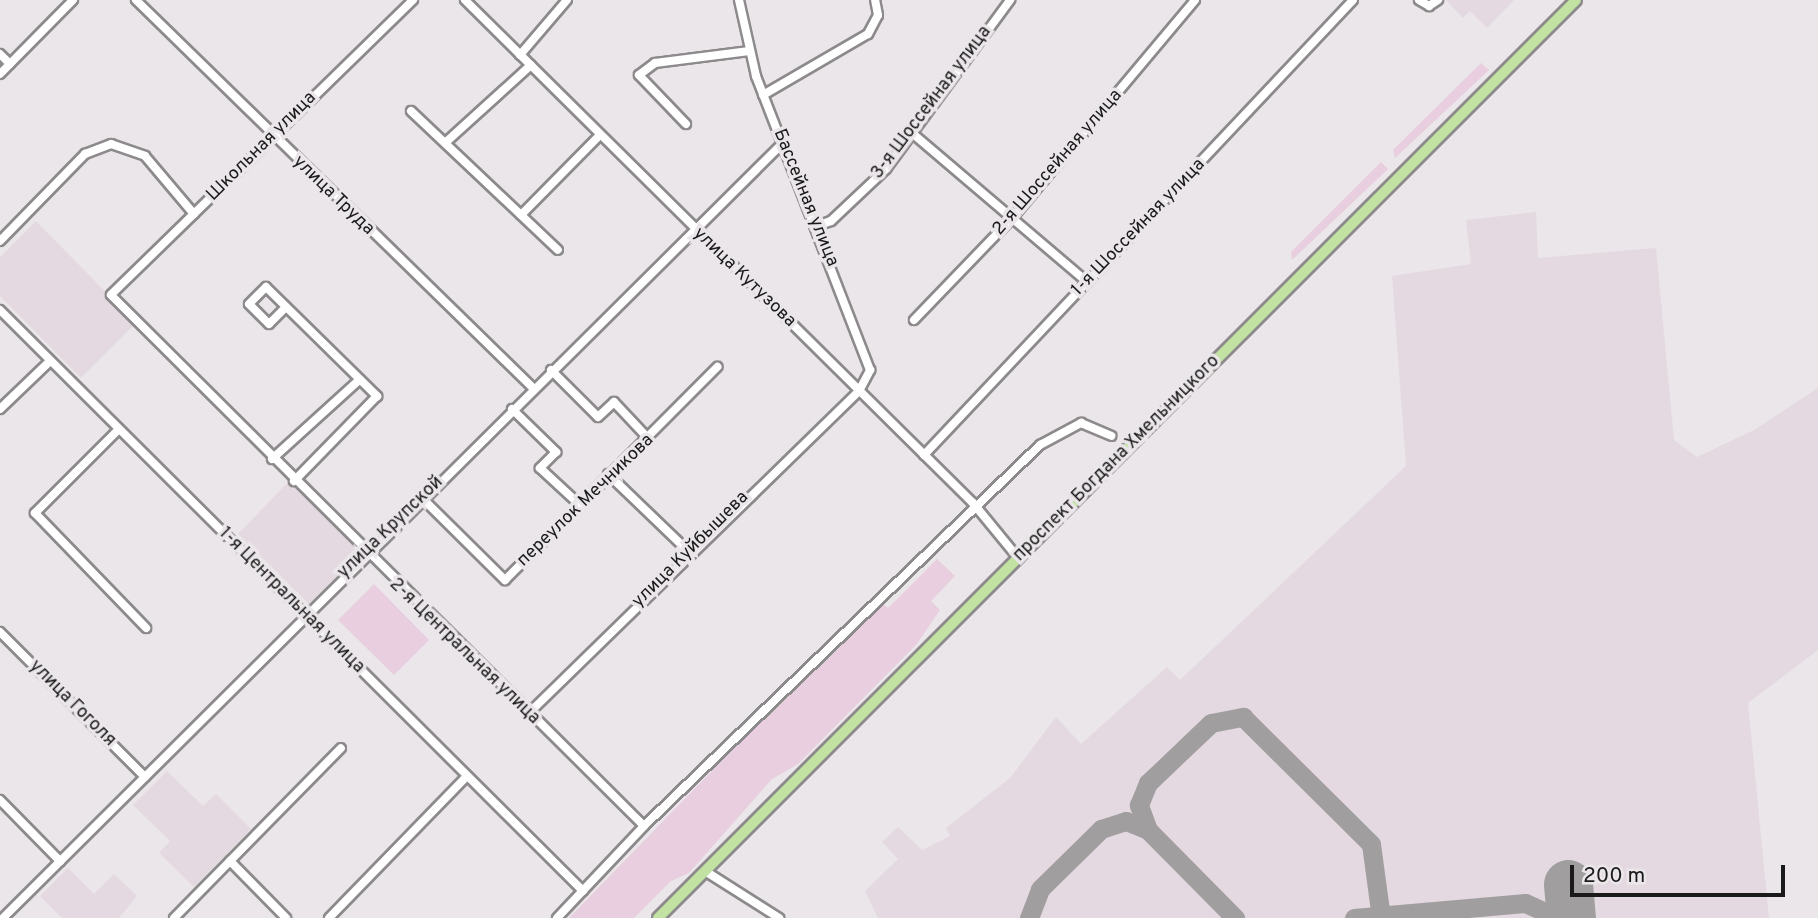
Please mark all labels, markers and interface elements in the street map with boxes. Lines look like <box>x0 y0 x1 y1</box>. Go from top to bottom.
street label: 3-я Шоссейная улица <box>867 22 997 184</box>
street label: 2-я Шоссейная улица <box>989 86 1127 240</box>
street label: Школьная улица <box>203 88 321 206</box>
street label: Бассейная улица <box>768 126 842 270</box>
street label: улица Труда <box>287 151 379 241</box>
street label: 1-я Шоссейная улица <box>1068 155 1210 301</box>
street label: улица Кутузова <box>688 223 800 333</box>
street label: проспект Богдана Хмельницкого <box>1009 351 1225 567</box>
street label: переулок Мечникова <box>513 430 659 572</box>
street label: улица Крупской <box>334 472 448 584</box>
street label: улица Куйбышева <box>628 487 754 613</box>
street label: 1-я Центральная улица <box>214 524 368 678</box>
street label: 2-я Центральная улица <box>384 574 544 730</box>
street label: улица Гоголя <box>24 656 120 752</box>
scale bar <box>1573 852 1788 896</box>
text: 200 m <box>1583 863 1645 890</box>

